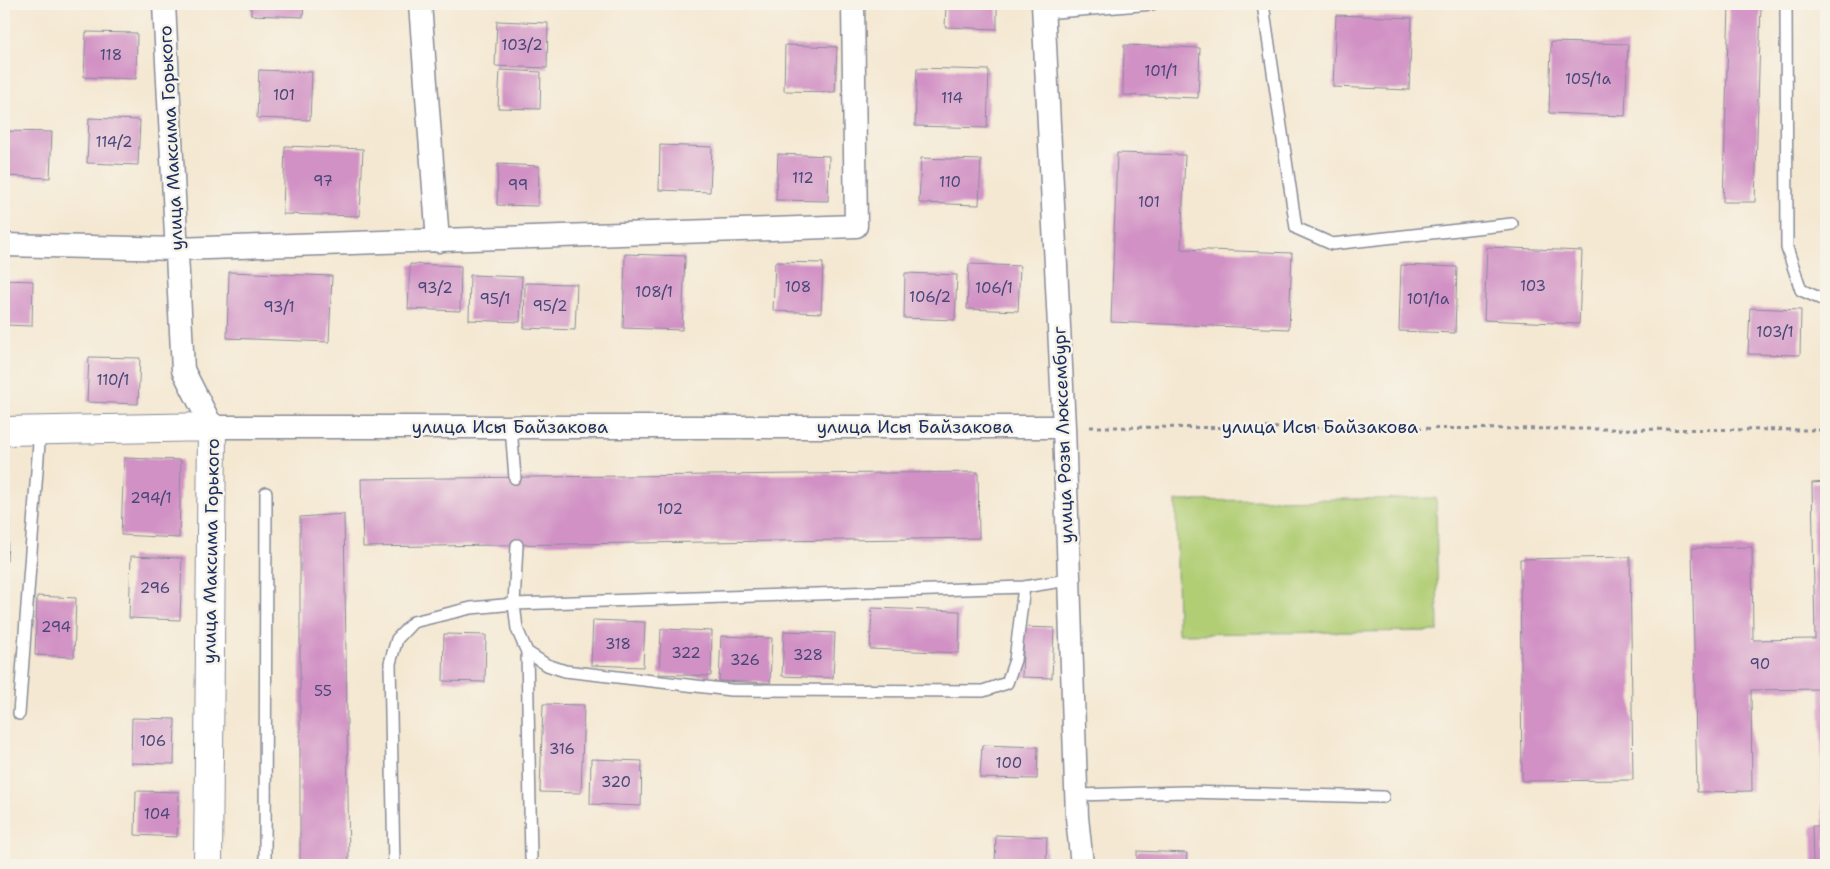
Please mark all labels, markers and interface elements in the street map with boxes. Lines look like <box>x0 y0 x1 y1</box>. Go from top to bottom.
street label: улица Максима Горького <box>153 25 189 251</box>
house number: 103/2 <box>501 35 543 55</box>
house number: 118 <box>100 45 122 65</box>
house number: 101/1 <box>1144 61 1178 81</box>
house number: 105/1а <box>1565 69 1612 89</box>
house number: 101 <box>273 85 295 105</box>
house number: 114 <box>941 88 963 108</box>
house number: 114/2 <box>95 132 133 152</box>
house number: 112 <box>792 168 814 188</box>
house number: 97 <box>313 171 333 191</box>
house number: 110 <box>939 172 961 192</box>
house number: 99 <box>508 175 528 195</box>
house number: 101 <box>1138 192 1160 212</box>
house number: 103 <box>1520 276 1546 296</box>
house number: 108 <box>785 277 811 297</box>
house number: 93/2 <box>417 278 453 298</box>
house number: 106/1 <box>975 278 1013 298</box>
house number: 108/1 <box>635 282 673 302</box>
house number: 106/2 <box>909 287 951 307</box>
house number: 95/1 <box>480 289 510 309</box>
house number: 101/1а <box>1407 289 1450 309</box>
house number: 95/2 <box>533 296 567 316</box>
house number: 93/1 <box>263 297 295 317</box>
house number: 103/1 <box>1756 322 1794 342</box>
street label: улица Розы Люксембург <box>1047 326 1079 544</box>
house number: 110/1 <box>96 370 130 390</box>
street label: улица Исы Байзакова <box>412 415 608 439</box>
street label: улица Исы Байзакова <box>817 415 1013 439</box>
street label: улица Исы Байзакова <box>1222 415 1418 439</box>
street label: улица Максима Горького <box>197 438 225 664</box>
house number: 294/1 <box>130 488 172 508</box>
house number: 102 <box>657 499 683 519</box>
house number: 296 <box>140 578 170 598</box>
house number: 294 <box>41 617 71 637</box>
house number: 318 <box>605 634 631 654</box>
house number: 322 <box>671 643 701 663</box>
house number: 328 <box>793 645 823 665</box>
house number: 326 <box>730 650 760 670</box>
house number: 90 <box>1750 654 1770 674</box>
house number: 55 <box>314 681 332 701</box>
house number: 106 <box>140 731 166 751</box>
house number: 316 <box>549 739 575 759</box>
house number: 100 <box>996 753 1022 773</box>
house number: 320 <box>601 772 631 792</box>
house number: 104 <box>144 804 170 824</box>

